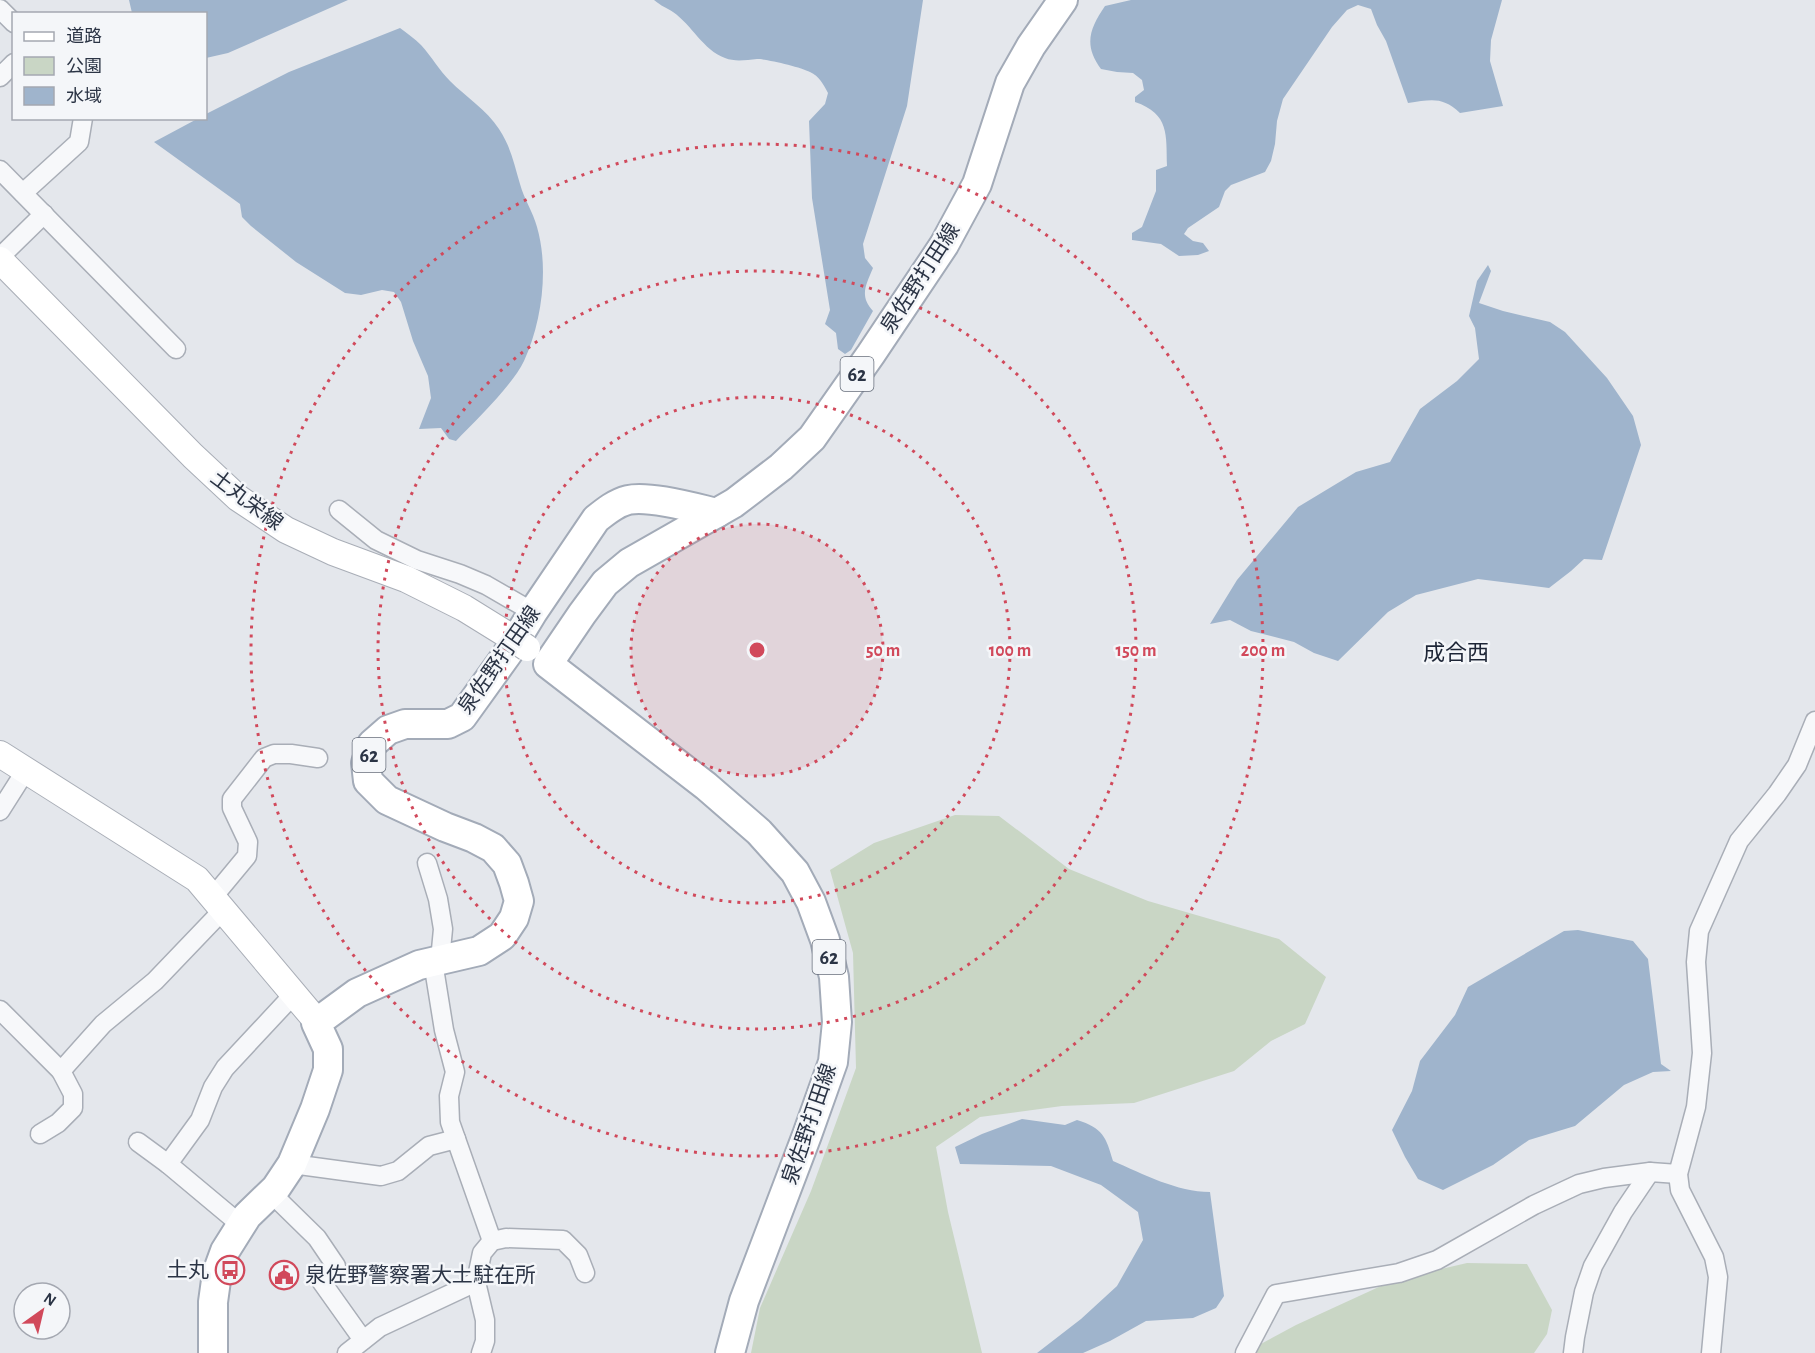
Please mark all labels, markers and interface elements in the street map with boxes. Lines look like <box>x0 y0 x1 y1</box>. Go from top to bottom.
legend <box>12 12 207 120</box>
text: 道路 <box>66 26 102 46</box>
text: 公園 <box>66 57 102 76</box>
text: 水域 <box>66 87 102 106</box>
street label: 泉佐野打田線 <box>876 219 964 337</box>
road number: 62 <box>840 357 874 391</box>
street label: 土丸栄線 <box>207 466 287 534</box>
street label: 泉佐野打田線 <box>454 602 544 718</box>
centre of rings <box>747 640 767 660</box>
district label: 成合西 <box>1423 641 1489 664</box>
text: 50 m <box>866 642 900 660</box>
text: 100 m <box>989 642 1031 660</box>
text: 150 m <box>1116 642 1156 660</box>
text: 200 m <box>1241 642 1285 660</box>
road number: 62 <box>352 738 386 772</box>
road number: 62 <box>812 940 846 974</box>
street label: 泉佐野打田線 <box>778 1061 840 1187</box>
bus stop icon: 土丸 <box>214 1254 246 1286</box>
place label: 土丸 <box>167 1259 209 1281</box>
public building icon: 泉佐野警察署大土駐在所 <box>268 1259 300 1291</box>
place label: 泉佐野警察署大土駐在所 <box>305 1264 536 1286</box>
north arrow <box>12 1281 72 1341</box>
text: N <box>41 1290 59 1309</box>

